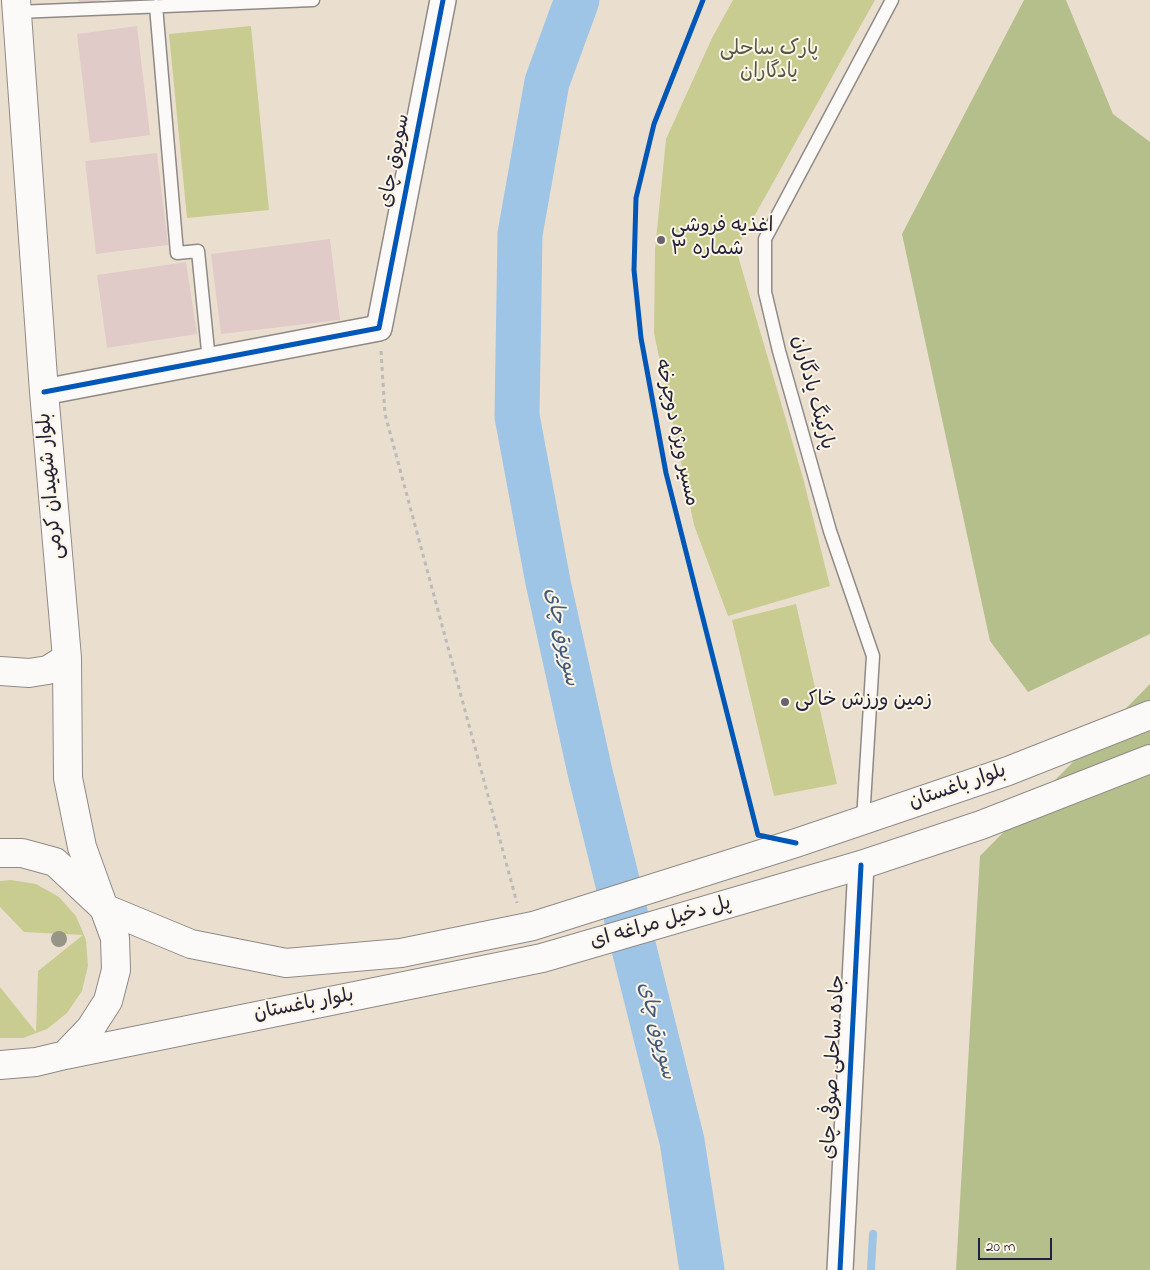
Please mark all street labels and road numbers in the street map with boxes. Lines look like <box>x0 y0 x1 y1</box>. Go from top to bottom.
street label: سویوق چای <box>375 112 417 210</box>
street label: پارکینگ یادگاران <box>784 333 838 453</box>
street label: مسیر ویژه دوچرخه <box>648 357 702 509</box>
street label: بلوار شهیدان کرمی <box>34 412 70 560</box>
street label: بلوار باغستان <box>906 760 1010 816</box>
street label: پل دخیل مراغه ای <box>588 892 734 956</box>
street label: جاده ساحلی صوفی چای <box>818 974 852 1160</box>
street label: بلوار باغستان <box>252 985 356 1027</box>

